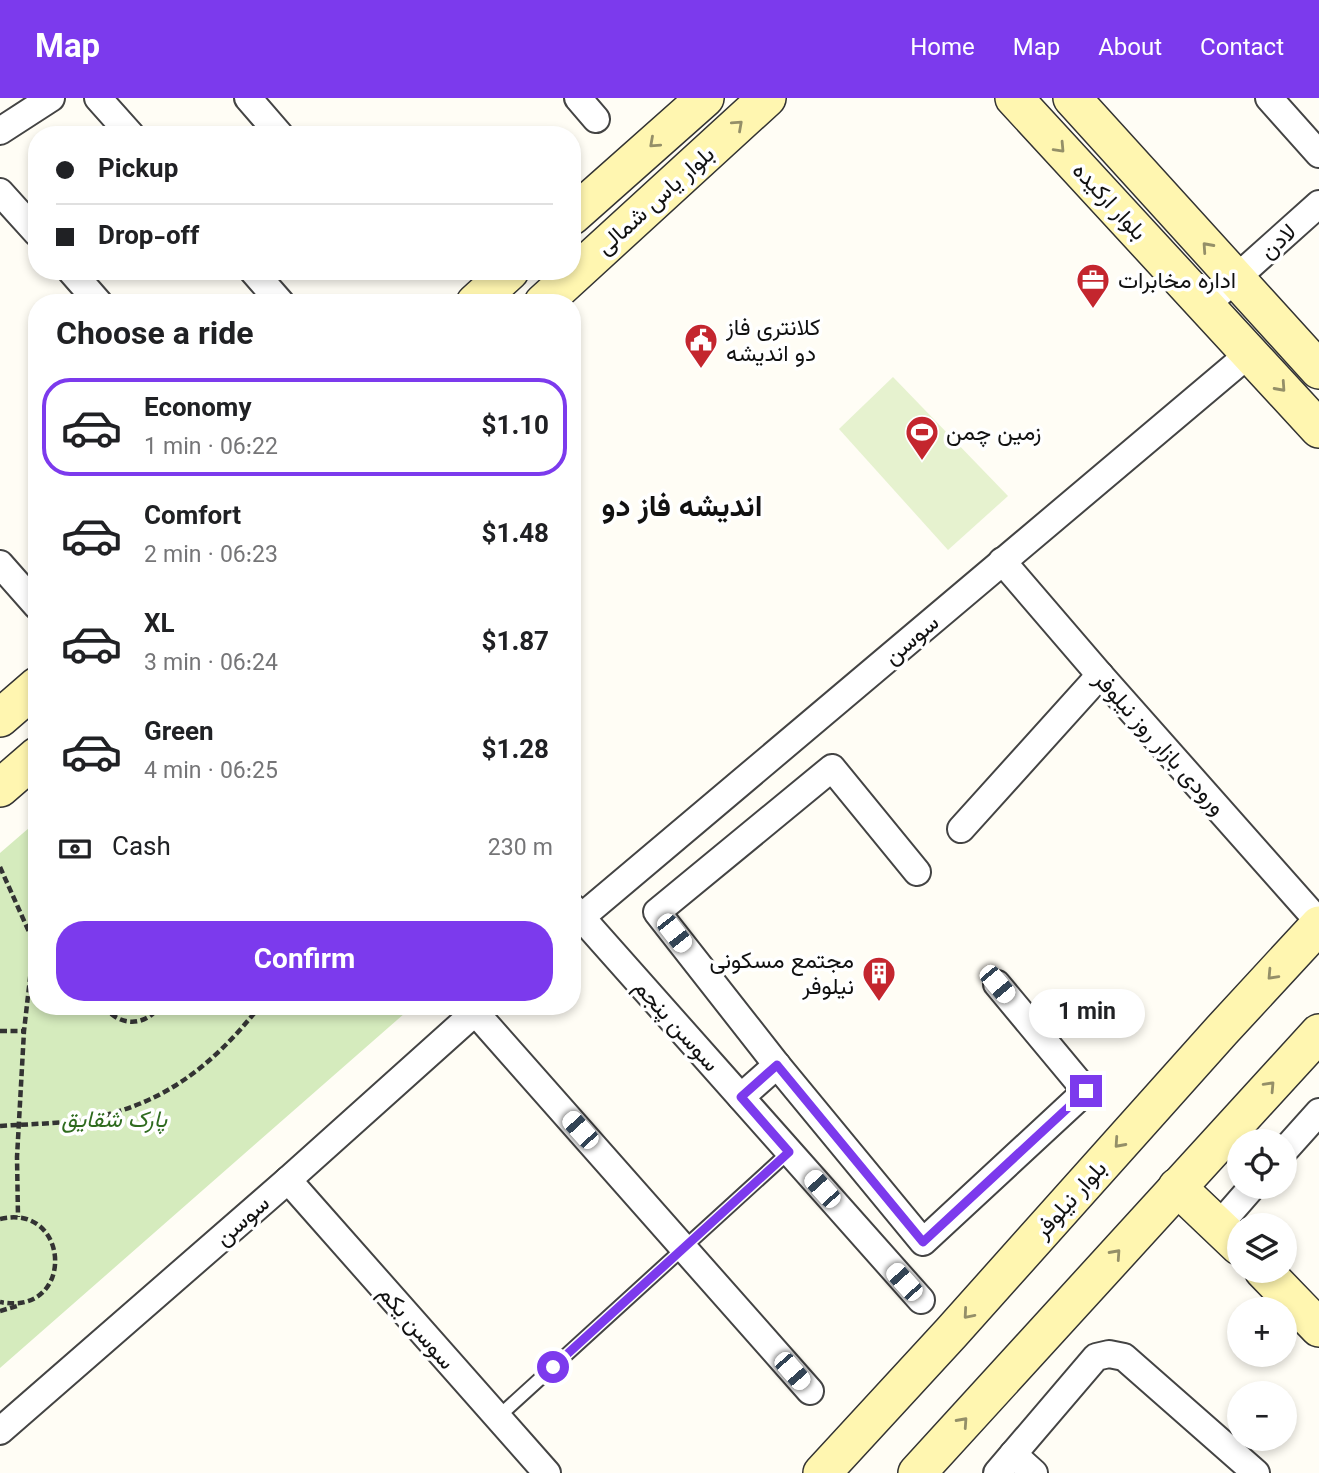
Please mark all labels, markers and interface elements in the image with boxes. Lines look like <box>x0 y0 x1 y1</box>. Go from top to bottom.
text: Map <box>35 23 100 75</box>
text: Home <box>910 30 975 68</box>
text: Map <box>1013 30 1060 68</box>
text: About <box>1098 30 1162 68</box>
text: Contact <box>1200 30 1284 68</box>
one-way arrow <box>730 121 743 133</box>
one-way arrow <box>649 135 662 148</box>
street label: بلوار یاس شمالی <box>589 138 724 265</box>
one-way arrow <box>1052 140 1065 153</box>
text: Pickup <box>98 150 178 191</box>
street label: بلوار ارکیده <box>1063 155 1155 250</box>
street label: لادن <box>1253 216 1306 269</box>
text: Drop-off <box>98 217 199 258</box>
one-way arrow <box>1203 242 1215 255</box>
office icon: اداره مخابرات <box>1074 261 1112 310</box>
place label: اداره مخابرات <box>1118 264 1236 300</box>
text: Choose a ride <box>56 311 253 361</box>
place label: کلانتری فاز دو اندیشه <box>725 311 821 373</box>
public building icon: کلانتری فاز دو اندیشه <box>682 321 720 370</box>
one-way arrow <box>1273 379 1285 392</box>
text: Economy <box>144 389 251 430</box>
icon: car <box>60 396 123 459</box>
text: $1.10 <box>482 407 549 448</box>
sports icon: زمین چمن <box>903 413 941 462</box>
place label: زمین چمن <box>946 416 1041 452</box>
text: 1 min · 06:22 <box>144 430 278 466</box>
district label: اندیشه فاز دو <box>602 485 762 532</box>
text: Comfort <box>144 497 241 538</box>
icon: car <box>60 504 123 567</box>
text: $1.48 <box>482 515 549 556</box>
text: 2 min · 06:23 <box>144 538 278 574</box>
text: XL <box>144 605 175 646</box>
street label: سوسن <box>877 606 948 675</box>
icon: car <box>60 612 123 675</box>
text: $1.87 <box>482 623 549 664</box>
text: 3 min · 06:24 <box>144 646 278 682</box>
street label: ورودی بازار روز نیلوفر <box>1083 663 1233 825</box>
text: Green <box>144 713 214 754</box>
icon: car <box>60 720 123 783</box>
text: $1.28 <box>482 731 549 772</box>
text: 4 min · 06:25 <box>144 754 278 790</box>
text: Cash <box>112 828 171 869</box>
icon: cash <box>56 830 94 868</box>
text: 230 m <box>488 831 553 867</box>
car <box>653 910 696 956</box>
button: Confirm <box>56 921 553 1001</box>
place label: مجتمع مسکونی نیلوفر <box>709 944 854 1006</box>
building icon: مجتمع مسکونی نیلوفر <box>860 954 898 1003</box>
car <box>976 961 1019 1007</box>
one-way arrow <box>1268 967 1281 980</box>
street label: سوسن پنجم <box>624 972 727 1081</box>
callout: 1 min <box>1028 990 1144 1038</box>
text: 1 min <box>1058 995 1116 1031</box>
route end <box>1070 1075 1102 1107</box>
one-way arrow <box>1262 1081 1274 1094</box>
park label: پارک شقایق <box>61 1103 168 1139</box>
car <box>559 1107 602 1153</box>
map controls <box>1227 1129 1297 1451</box>
button: locate <box>1227 1129 1297 1199</box>
one-way arrow <box>1115 1135 1127 1148</box>
street label: بلوار نیلوفر <box>1025 1153 1117 1249</box>
car <box>801 1166 844 1212</box>
street label: سوسن <box>208 1187 279 1256</box>
button: layers <box>1227 1213 1297 1283</box>
one-way arrow <box>1108 1249 1120 1262</box>
car <box>883 1259 926 1305</box>
street label: سوسن یکم <box>368 1278 463 1379</box>
button: + <box>1227 1297 1297 1367</box>
one-way arrow <box>964 1305 976 1318</box>
car <box>771 1348 814 1394</box>
route start <box>537 1351 569 1383</box>
button: − <box>1227 1381 1297 1451</box>
one-way arrow <box>955 1418 968 1431</box>

